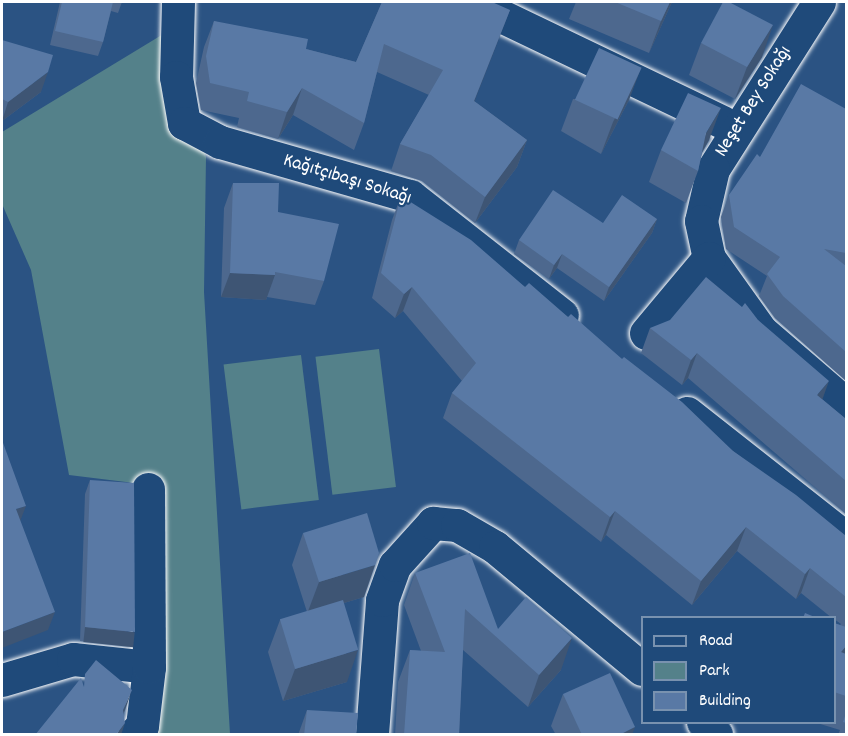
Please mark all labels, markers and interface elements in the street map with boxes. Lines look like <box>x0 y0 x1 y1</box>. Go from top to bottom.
street label: Neşet Bey Sokağı <box>710 42 798 162</box>
street label: Kağıtçıbaşı Sokağı <box>280 149 414 211</box>
legend <box>641 616 836 724</box>
text: Road <box>699 629 733 654</box>
text: Park <box>699 659 730 684</box>
text: Building <box>699 689 751 714</box>

